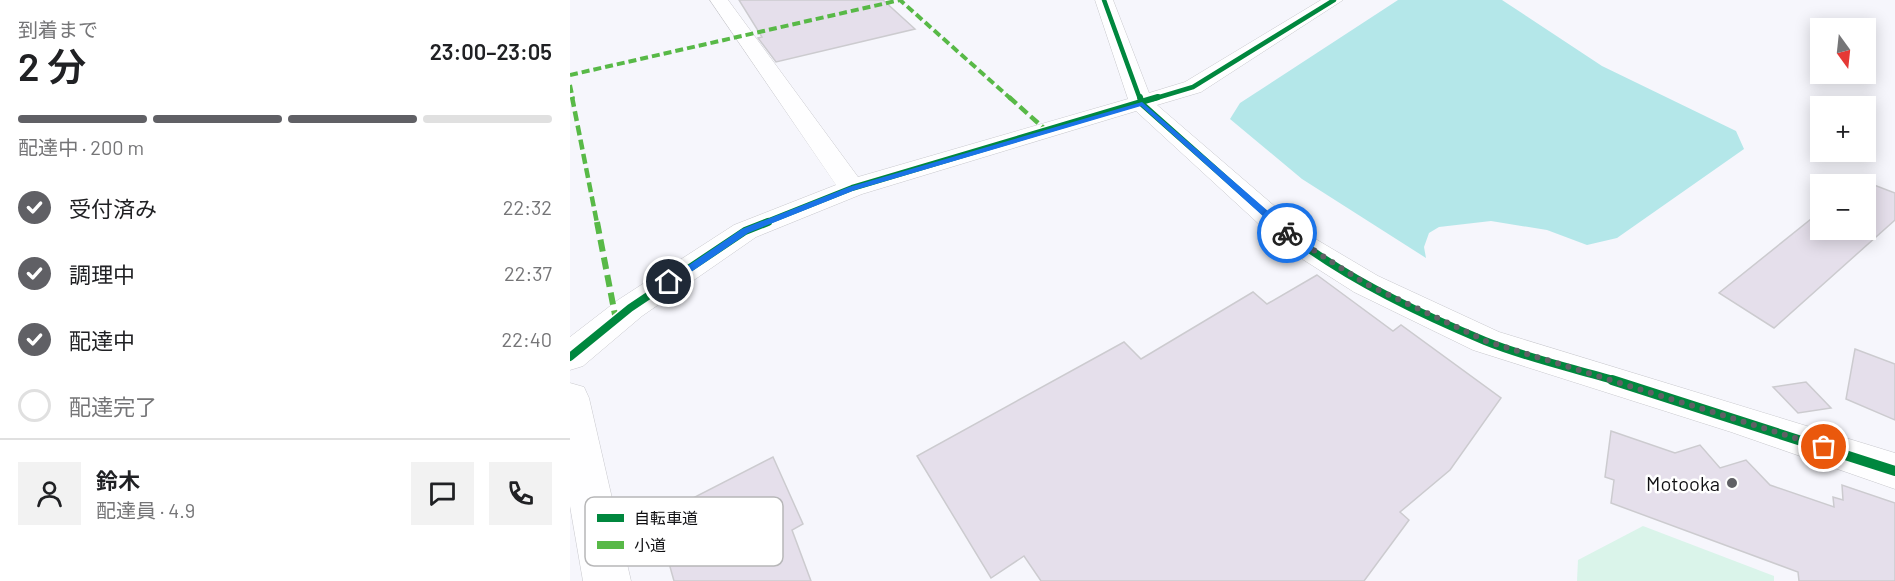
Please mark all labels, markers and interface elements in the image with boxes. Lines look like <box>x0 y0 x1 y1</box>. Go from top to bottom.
text: 到着まで <box>18 17 98 41</box>
north arrow <box>1810 18 1876 84</box>
map controls <box>1810 18 1876 240</box>
text: 23:00–23:05 <box>430 38 552 64</box>
text: 2 分 <box>18 42 86 89</box>
button: + <box>1810 96 1876 162</box>
text: 配達中 · 200 m <box>18 135 144 159</box>
button: − <box>1810 174 1876 240</box>
icon: check <box>18 191 51 224</box>
text: 受付済み <box>69 195 157 221</box>
text: 22:32 <box>503 195 552 219</box>
courier <box>1257 203 1317 263</box>
icon: bike <box>1271 217 1304 250</box>
pin <box>643 256 694 307</box>
icon: check <box>18 257 51 290</box>
text: 調理中 <box>69 261 135 287</box>
text: 22:37 <box>504 261 552 285</box>
icon: home <box>652 265 685 298</box>
icon: check <box>18 323 51 356</box>
text: 配達中 <box>69 327 135 353</box>
text: 22:40 <box>501 327 552 351</box>
text: 配達完了 <box>69 393 157 419</box>
pin <box>1798 421 1849 472</box>
icon: bag <box>1807 430 1840 463</box>
button: person <box>18 462 81 525</box>
button: chat <box>411 462 474 525</box>
button: phone <box>489 462 552 525</box>
text: 鈴木 <box>96 467 140 493</box>
place label: Motooka <box>1646 471 1720 495</box>
marker: Motooka <box>1725 476 1739 490</box>
legend <box>585 497 783 566</box>
text: 配達員 · 4.9 <box>96 498 195 522</box>
text: 自転車道 <box>634 508 698 527</box>
text: 小道 <box>634 535 666 554</box>

